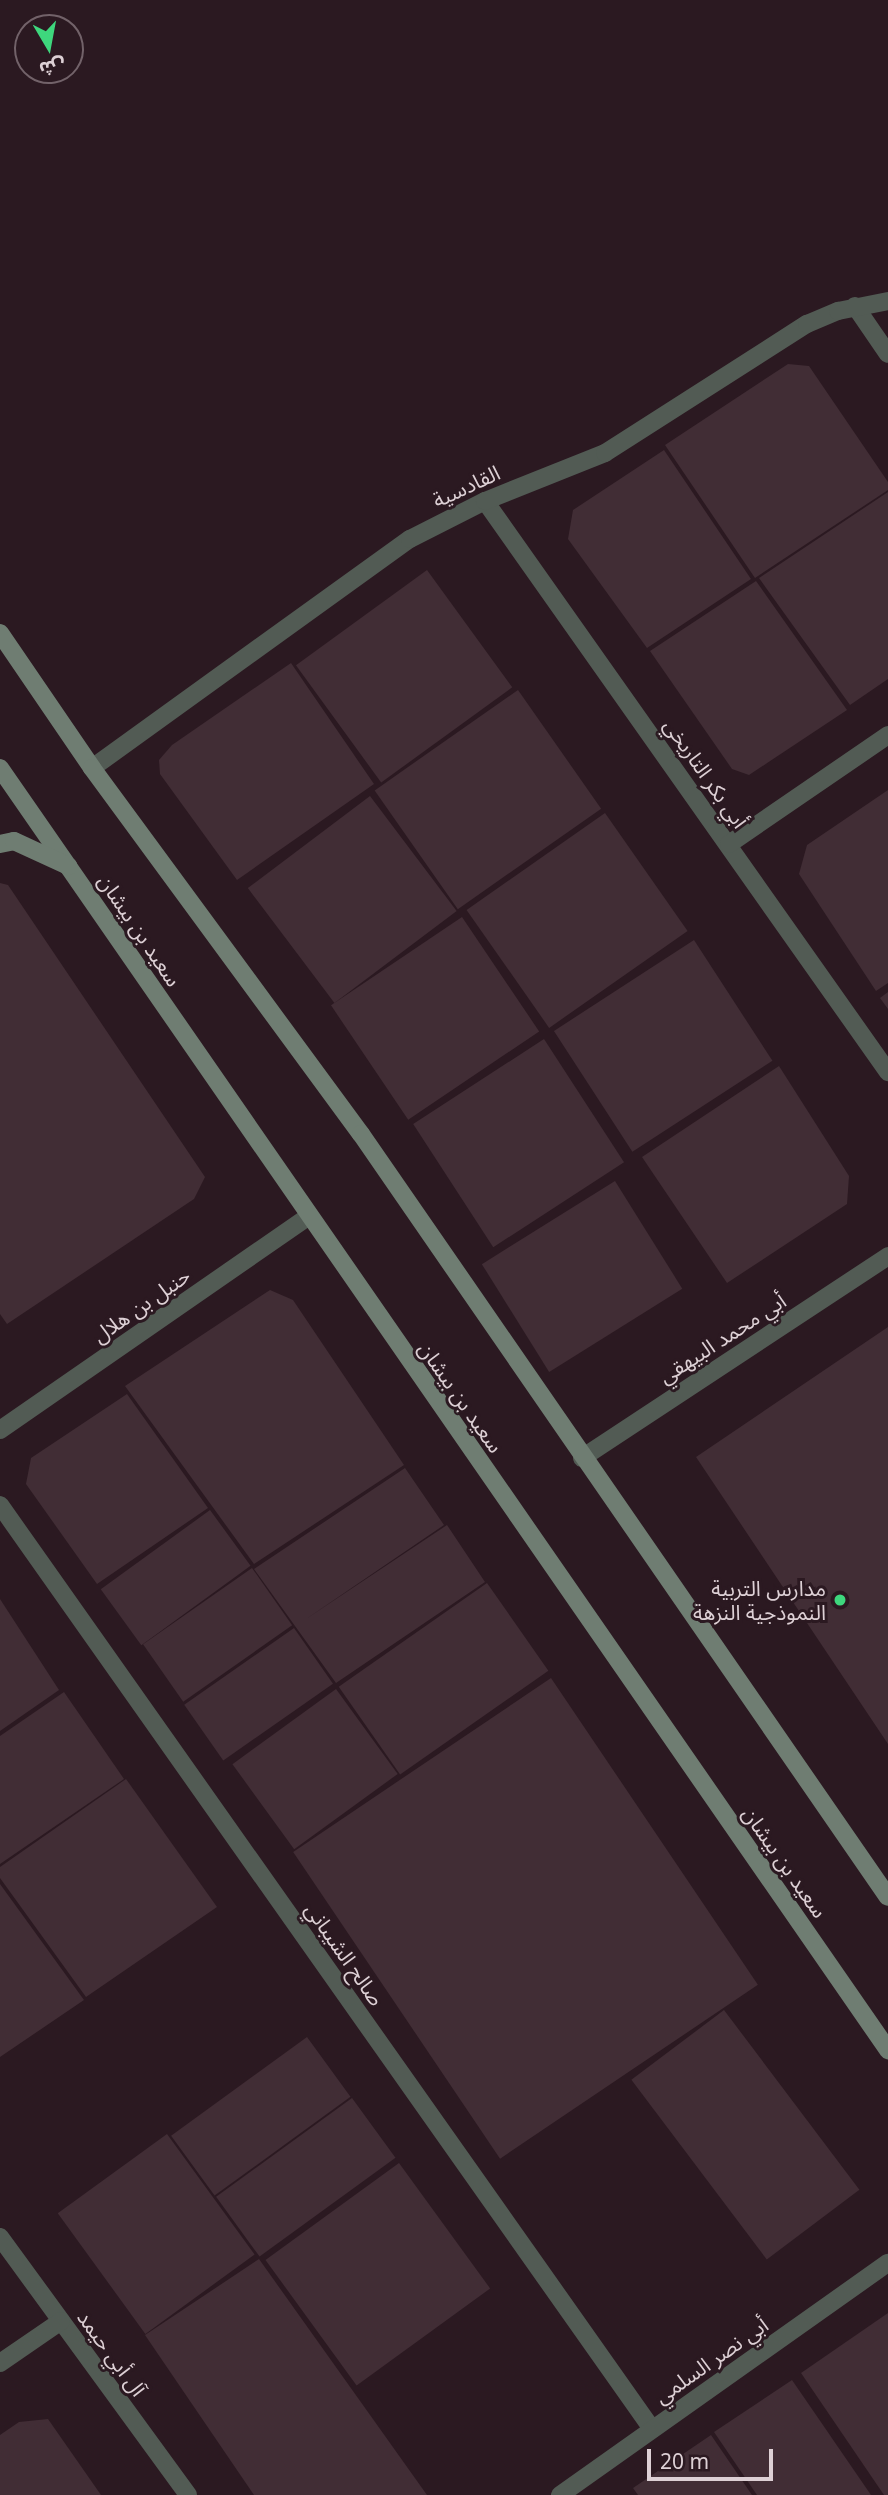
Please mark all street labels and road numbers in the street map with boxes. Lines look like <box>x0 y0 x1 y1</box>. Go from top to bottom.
street label: القادسية <box>428 459 504 513</box>
street label: أبي بكر التاريخي <box>659 713 753 833</box>
street label: سعيد بن بيشان <box>93 869 187 991</box>
street label: حنبل بن هلال <box>87 1262 195 1348</box>
street label: أبي محمد البيهقي <box>654 1287 790 1389</box>
street label: سعيد بن بيشان <box>413 1336 509 1458</box>
street label: سعيد بن بيشان <box>737 1801 833 1923</box>
street label: صالح الشيباني <box>300 1898 390 2010</box>
street label: آل أبي حيمد <box>72 2305 152 2401</box>
street label: أبي نصر السلمي <box>649 2312 773 2408</box>

